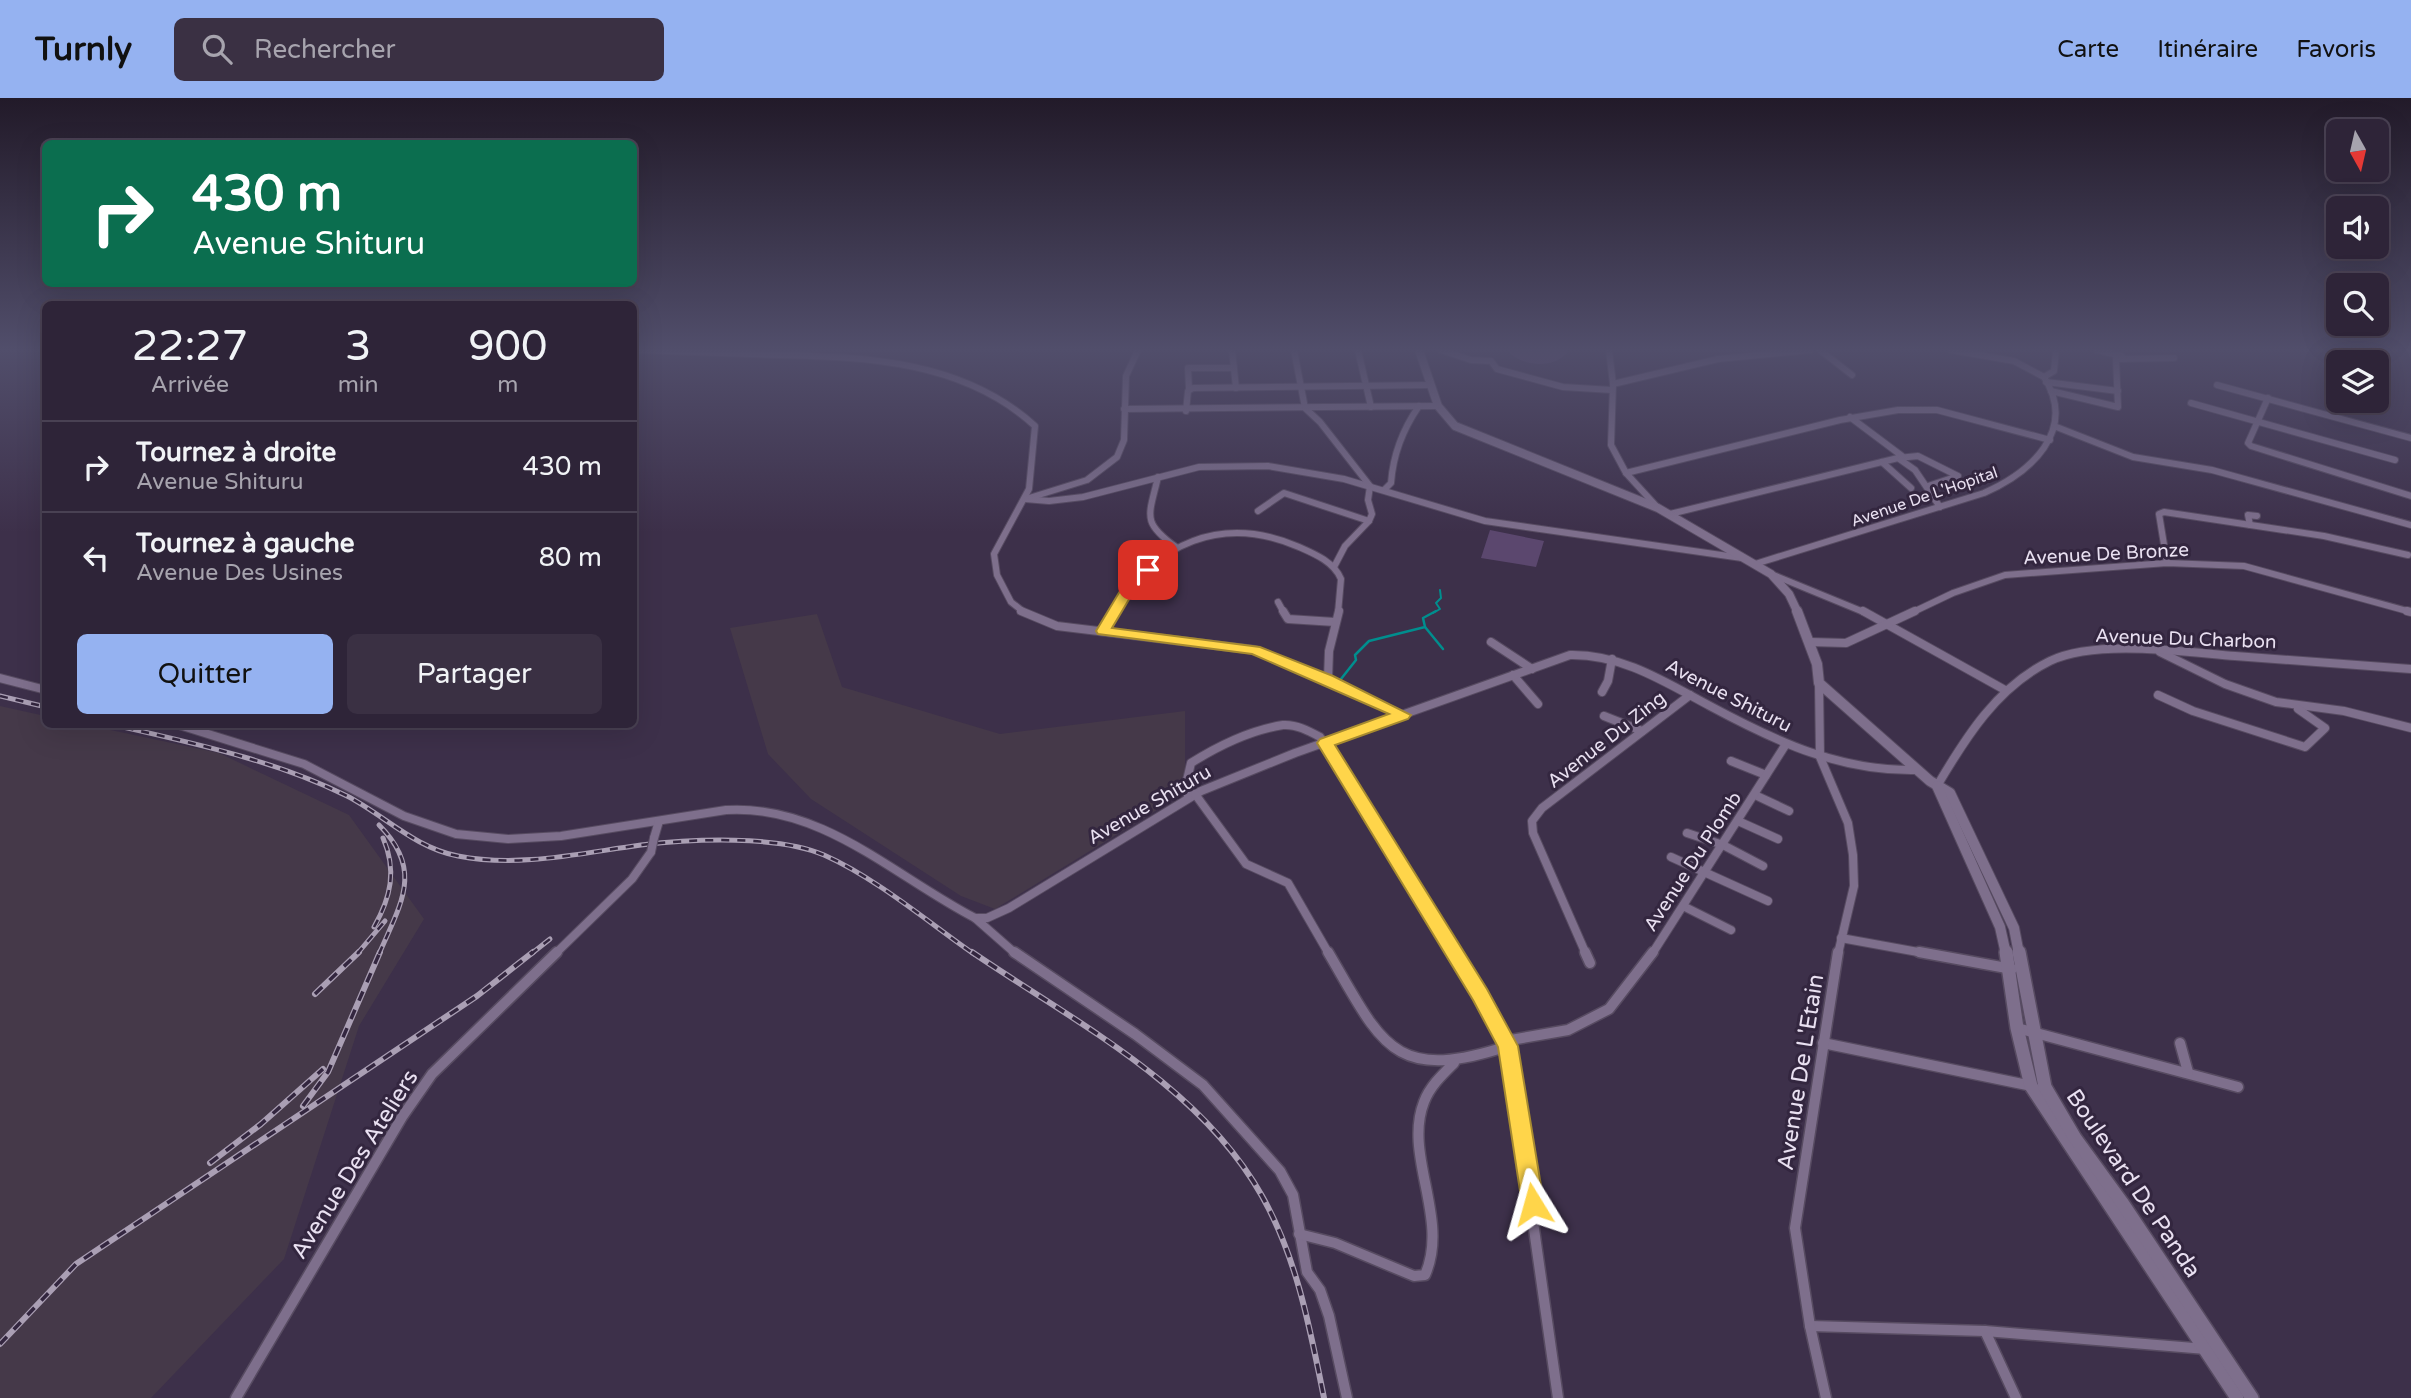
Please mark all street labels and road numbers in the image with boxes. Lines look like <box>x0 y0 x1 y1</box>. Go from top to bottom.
street label: Avenue De L'Hopital <box>1848 462 2000 531</box>
street label: Avenue De Bronze <box>2023 539 2189 569</box>
street label: Avenue Du Charbon <box>2095 625 2277 653</box>
street label: Avenue Shituru <box>1662 655 1795 737</box>
street label: Avenue Du Zing <box>1543 687 1670 793</box>
street label: Avenue Shituru <box>1084 761 1215 849</box>
street label: Avenue Du Plomb <box>1640 788 1746 935</box>
street label: Avenue De L'Etain <box>1772 972 1830 1172</box>
street label: Avenue Des Ateliers <box>285 1065 424 1264</box>
street label: Boulevard De Panda <box>2060 1084 2207 1283</box>

